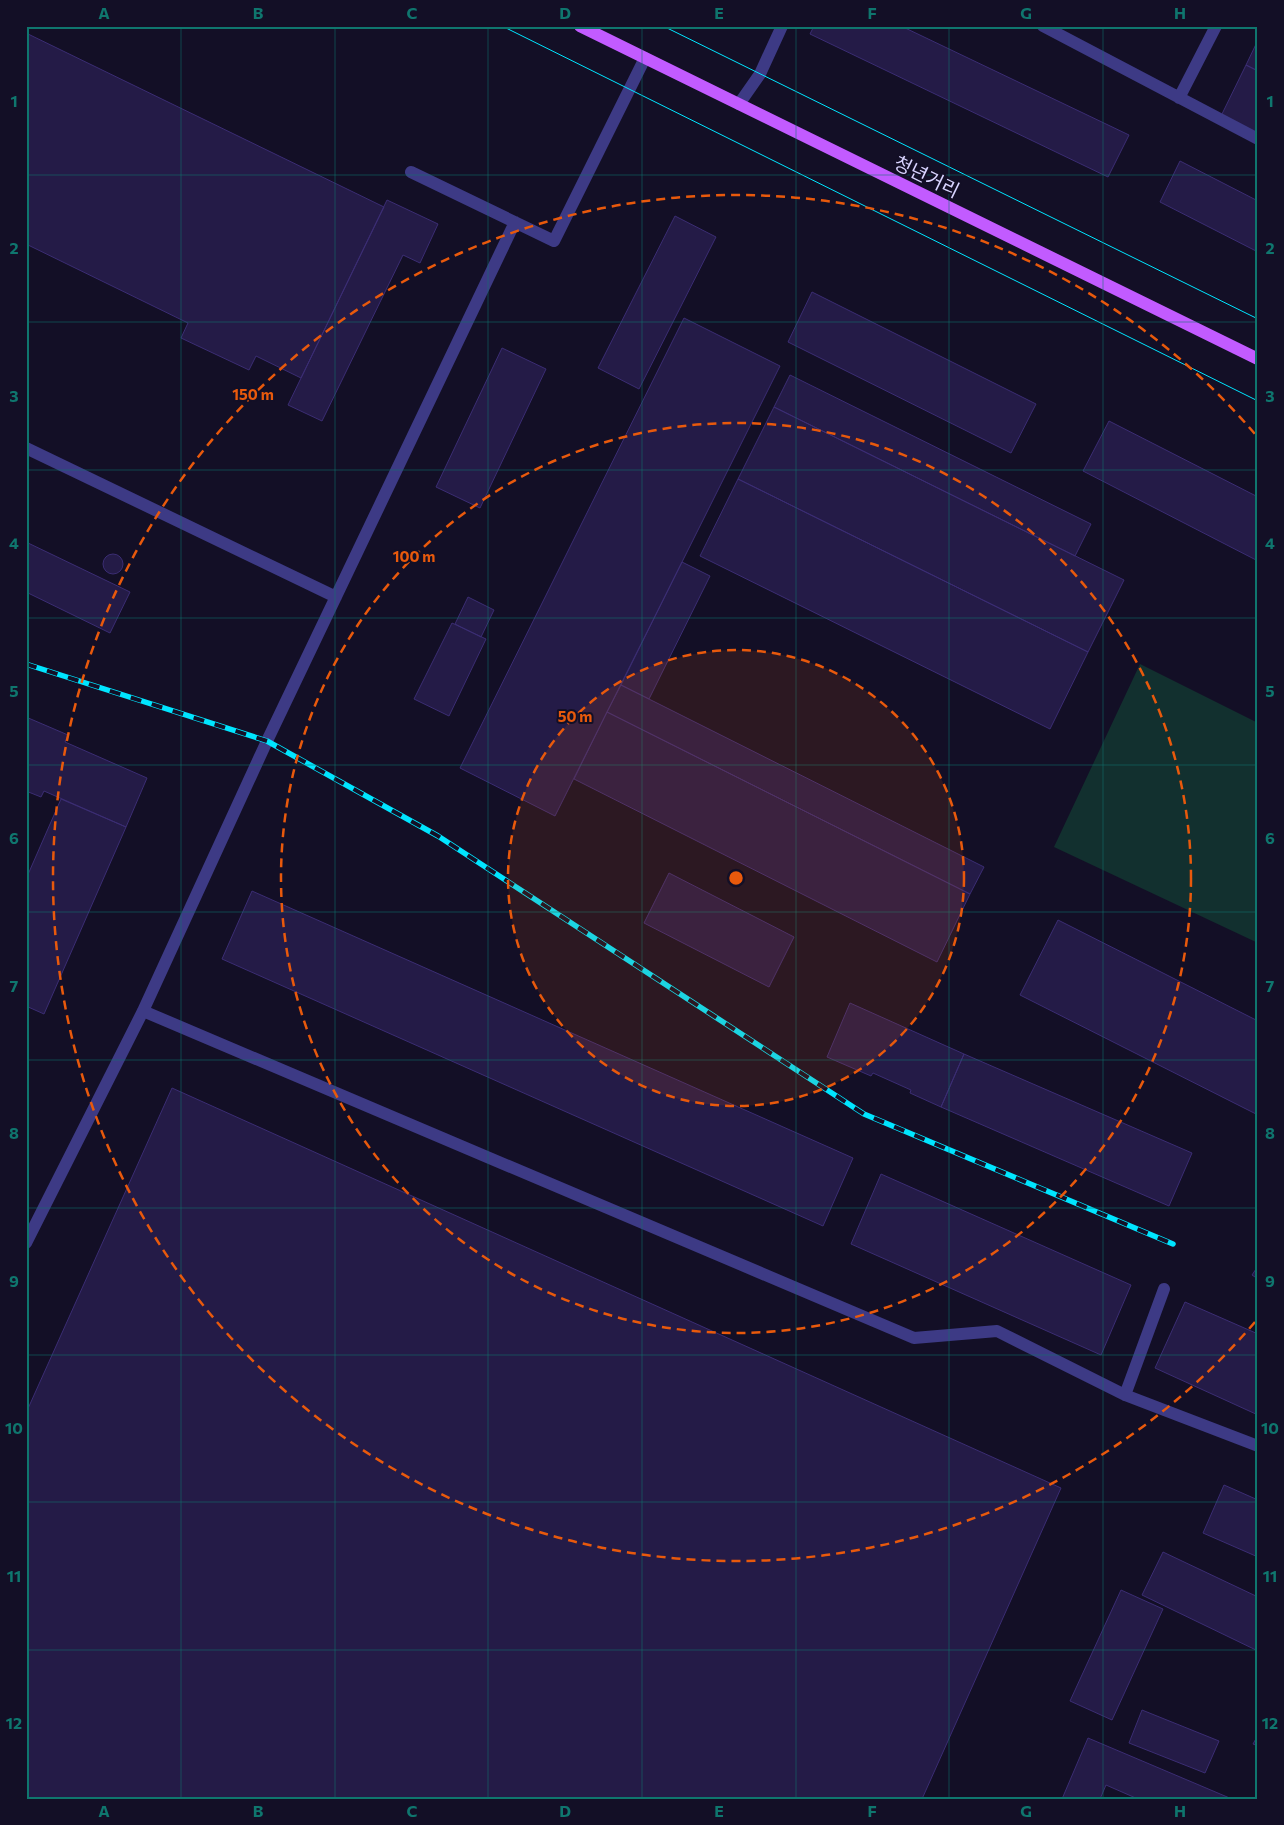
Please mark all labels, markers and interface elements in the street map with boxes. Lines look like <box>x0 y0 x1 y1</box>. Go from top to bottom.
text: A <box>98 3 110 22</box>
text: B <box>253 3 264 22</box>
text: C <box>407 3 418 22</box>
text: D <box>559 3 571 22</box>
text: E <box>714 3 724 22</box>
text: F <box>867 3 877 22</box>
text: G <box>1020 3 1032 22</box>
text: H <box>1174 3 1186 22</box>
text: 1 <box>10 91 18 110</box>
text: 1 <box>1266 91 1274 110</box>
street label: 청년거리 <box>891 150 963 202</box>
text: 2 <box>9 238 19 257</box>
text: 2 <box>1265 238 1275 257</box>
text: 150 m <box>232 385 274 403</box>
text: 3 <box>9 386 19 405</box>
text: 3 <box>1265 386 1275 405</box>
text: 4 <box>9 533 19 552</box>
text: 4 <box>1265 533 1275 552</box>
text: 100 m <box>393 547 435 565</box>
text: 5 <box>9 681 19 700</box>
text: 5 <box>1265 681 1275 700</box>
text: 50 m <box>558 707 592 725</box>
text: 6 <box>9 828 19 847</box>
text: 6 <box>1265 828 1275 847</box>
centre of rings <box>727 869 745 887</box>
text: 7 <box>10 976 19 995</box>
text: 7 <box>1266 976 1275 995</box>
text: 8 <box>9 1123 19 1142</box>
text: 8 <box>1265 1123 1275 1142</box>
text: 9 <box>9 1271 19 1290</box>
text: 9 <box>1265 1271 1275 1290</box>
text: 10 <box>5 1418 23 1437</box>
text: 10 <box>1261 1418 1279 1437</box>
text: 11 <box>7 1566 21 1585</box>
text: 11 <box>1263 1566 1277 1585</box>
text: 12 <box>6 1713 22 1732</box>
text: 12 <box>1262 1713 1278 1732</box>
text: A <box>98 1801 110 1820</box>
text: B <box>253 1801 264 1820</box>
text: C <box>407 1801 418 1820</box>
text: D <box>559 1801 571 1820</box>
text: E <box>714 1801 724 1820</box>
text: F <box>867 1801 877 1820</box>
text: G <box>1020 1801 1032 1820</box>
text: H <box>1174 1801 1186 1820</box>

